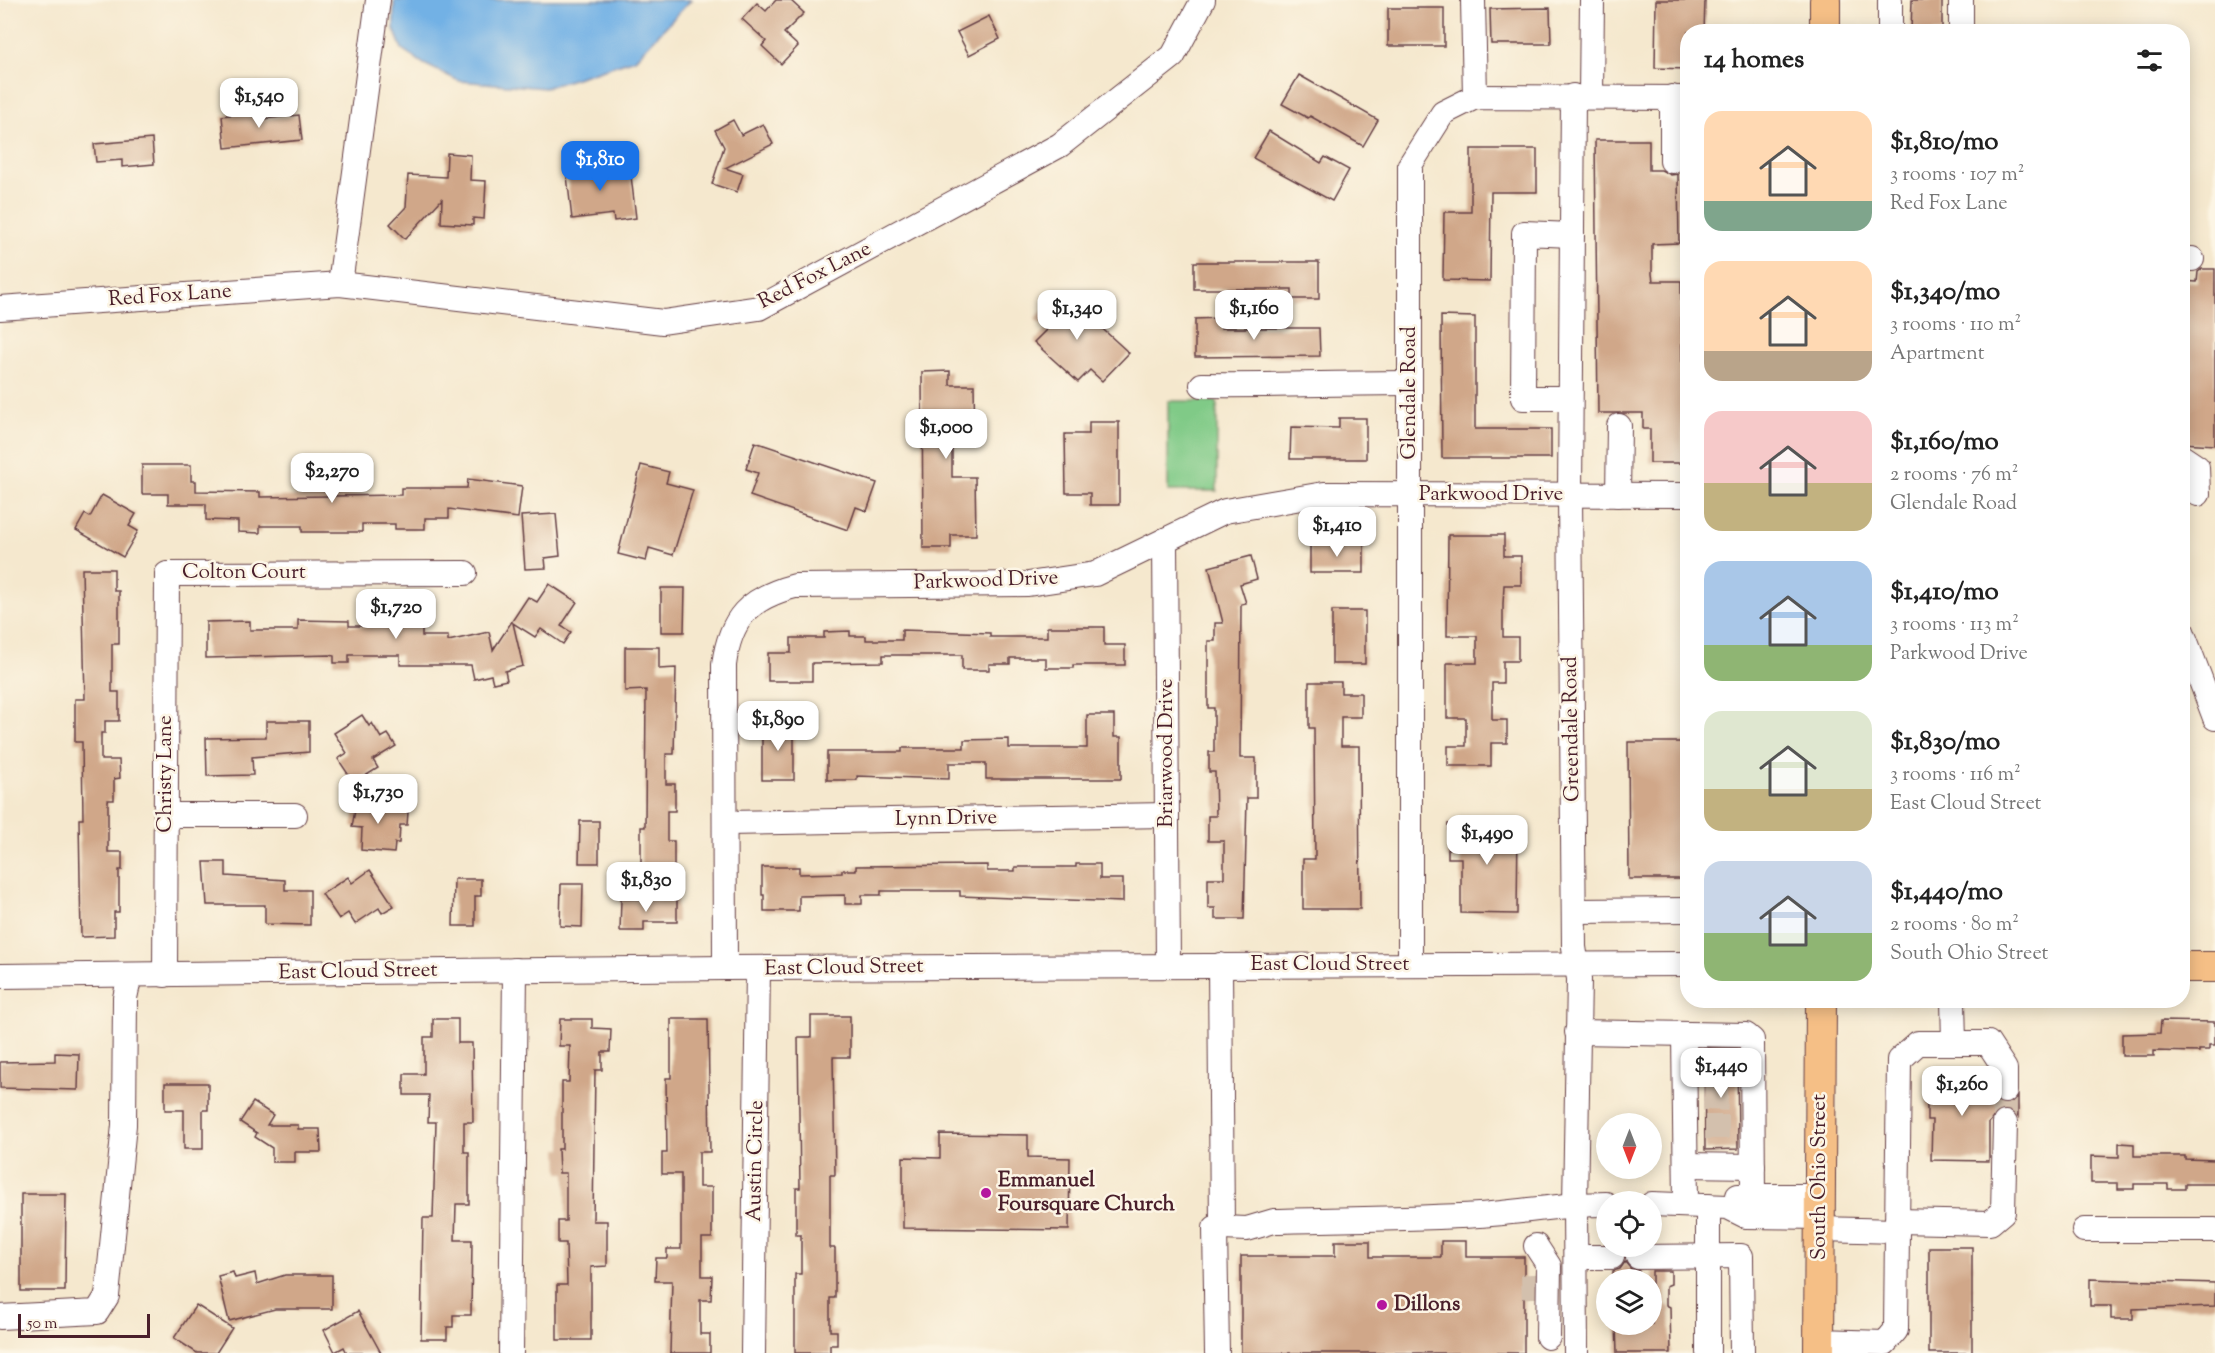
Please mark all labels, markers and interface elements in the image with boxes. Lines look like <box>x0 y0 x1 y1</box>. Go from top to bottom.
text: 14 homes <box>1704 42 1804 79</box>
icon: filters <box>2133 44 2166 77</box>
pin: $1,540 <box>210 78 308 129</box>
text: $1,540 <box>234 83 284 112</box>
text: $1,810/mo <box>1890 124 1999 161</box>
icon: home <box>1752 135 1824 207</box>
pin: $1,810 <box>551 141 649 192</box>
text: $1,810 <box>575 146 625 175</box>
text: 3 rooms · 107 m² <box>1890 161 2024 190</box>
text: Red Fox Lane <box>1890 190 2008 219</box>
street label: Red Fox Lane <box>753 235 877 317</box>
text: $1,340/mo <box>1890 274 2000 311</box>
street label: Red Fox Lane <box>107 277 233 315</box>
icon: home <box>1752 285 1824 357</box>
pin: $1,340 <box>1028 290 1126 341</box>
pin: $1,160 <box>1205 290 1303 341</box>
text: $1,340 <box>1051 295 1103 324</box>
text: $1,160 <box>1229 295 1279 324</box>
text: 3 rooms · 110 m² <box>1890 311 2021 340</box>
street label: Glendale Road <box>1395 326 1425 460</box>
text: Apartment <box>1890 340 1985 369</box>
pin: $1,000 <box>897 409 995 460</box>
text: $1,000 <box>919 414 973 443</box>
text: $1,160/mo <box>1890 424 1999 461</box>
icon: home <box>1752 435 1824 507</box>
pin: $2,270 <box>283 453 381 504</box>
text: $2,270 <box>305 458 359 487</box>
text: 2 rooms · 76 m² <box>1890 461 2018 490</box>
street label: Parkwood Drive <box>1419 480 1563 510</box>
text: Glendale Road <box>1890 490 2017 519</box>
pin: $1,410 <box>1288 507 1386 558</box>
text: $1,410 <box>1312 512 1362 541</box>
street label: Colton Court <box>182 558 306 588</box>
street label: Parkwood Drive <box>913 563 1059 599</box>
text: $1,410/mo <box>1890 574 1999 611</box>
icon: home <box>1752 585 1824 657</box>
pin: $1,720 <box>347 589 445 640</box>
text: $1,720 <box>370 594 422 623</box>
text: 3 rooms · 113 m² <box>1890 611 2019 640</box>
text: Parkwood Drive <box>1890 640 2028 669</box>
street label: Greendale Road <box>1556 656 1588 802</box>
street label: Briarwood Drive <box>1152 678 1182 828</box>
pin: $1,890 <box>729 701 827 752</box>
text: $1,890 <box>752 706 804 735</box>
street label: Christy Lane <box>151 715 181 833</box>
text: $1,830/mo <box>1890 724 2000 761</box>
icon: home <box>1752 735 1824 807</box>
text: 3 rooms · 116 m² <box>1890 761 2021 790</box>
pin: $1,730 <box>329 774 427 825</box>
text: $1,730 <box>353 779 403 808</box>
text: East Cloud Street <box>1890 790 2041 819</box>
street label: Lynn Drive <box>895 803 997 835</box>
pin: $1,490 <box>1438 815 1536 866</box>
text: $1,490 <box>1461 820 1513 849</box>
pin: $1,830 <box>597 862 695 913</box>
text: $1,830 <box>621 867 671 896</box>
text: $1,440/mo <box>1890 874 2003 911</box>
icon: home <box>1752 885 1824 957</box>
text: 2 rooms · 80 m² <box>1890 911 2019 940</box>
text: South Ohio Street <box>1890 940 2048 969</box>
street label: East Cloud Street <box>1250 950 1410 980</box>
street label: East Cloud Street <box>764 952 924 984</box>
street label: East Cloud Street <box>278 956 438 988</box>
pin: $1,440 <box>1672 1048 1770 1099</box>
text: $1,440 <box>1694 1053 1748 1082</box>
pin: $1,260 <box>1913 1066 2011 1117</box>
text: $1,260 <box>1936 1071 1988 1100</box>
street label: South Ohio Street <box>1805 1094 1835 1260</box>
street label: Austin Circle <box>740 1100 772 1222</box>
north arrow <box>1596 1113 1662 1179</box>
map controls <box>1596 1113 1662 1335</box>
place label: Emmanuel Foursquare Church <box>998 1166 1176 1220</box>
marker: Emmanuel Foursquare Church <box>979 1186 993 1200</box>
button: locate <box>1596 1191 1662 1257</box>
button: layers <box>1596 1269 1662 1335</box>
place label: Dillons <box>1394 1290 1460 1320</box>
marker: Dillons <box>1375 1298 1389 1312</box>
scale bar <box>18 1311 150 1338</box>
text: 50 m <box>27 1313 58 1336</box>

